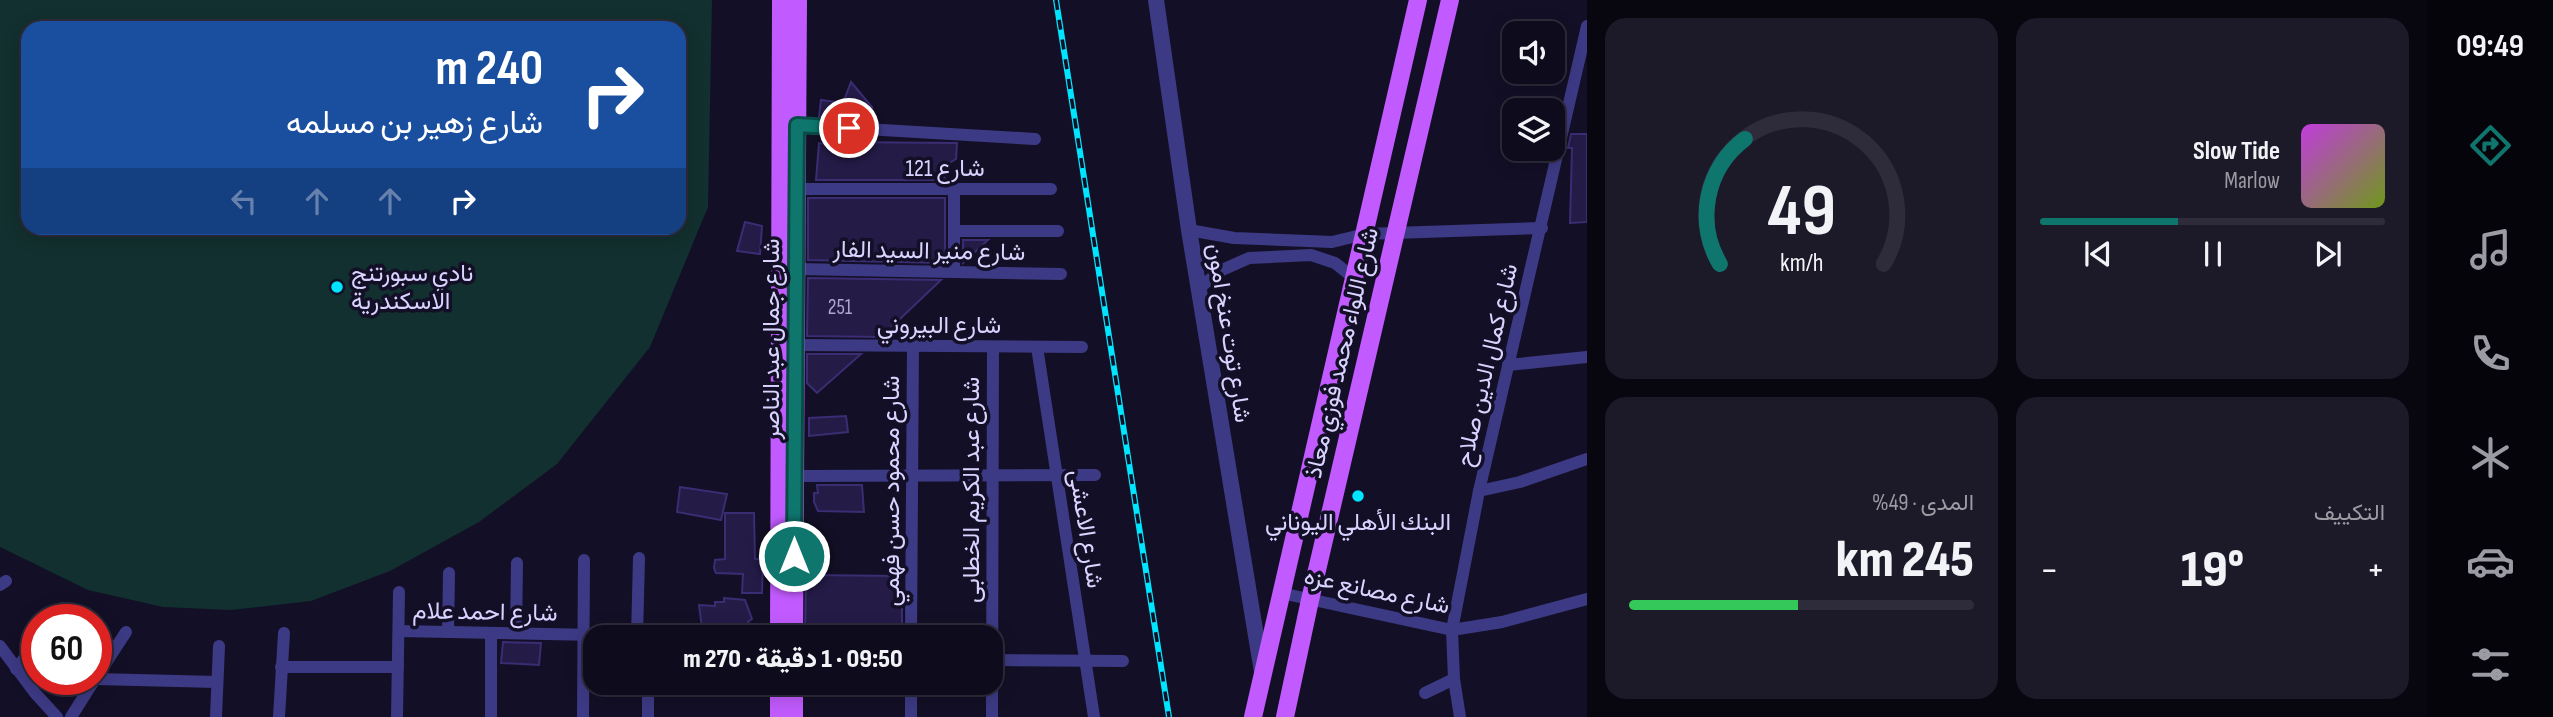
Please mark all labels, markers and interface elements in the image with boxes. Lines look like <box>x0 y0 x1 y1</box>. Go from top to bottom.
map controls <box>1502 21 1565 161</box>
button: sound <box>1502 21 1565 84</box>
text: 09:49 <box>2456 27 2524 66</box>
text: 240 m <box>435 40 543 99</box>
icon: right <box>567 49 658 140</box>
pin <box>819 98 879 158</box>
button: layers <box>1502 98 1565 161</box>
text: شارع زهير بن مسلمه <box>286 104 543 143</box>
icon: arrive <box>830 109 868 147</box>
icon: directions <box>2466 121 2515 170</box>
text: Slow Tide <box>2193 136 2280 167</box>
street label: شارع 121 <box>905 154 985 184</box>
text: Marlow <box>2224 167 2280 195</box>
text: 49 <box>1767 169 1836 257</box>
icon: left <box>225 182 263 220</box>
icon: ahead <box>298 182 336 220</box>
icon: ahead <box>371 182 409 220</box>
icon: right <box>444 182 482 220</box>
street label: شارع اللواء محمد فوزي معاذ <box>1299 225 1389 482</box>
icon: music <box>2466 225 2515 274</box>
street label: شارع منير السيد الفار <box>831 235 1026 268</box>
icon: previous <box>2079 235 2117 273</box>
icon: pause <box>2194 235 2232 273</box>
icon: next <box>2309 235 2347 273</box>
street label: شارع جمال عبد الناصر <box>757 239 787 440</box>
street label: شارع توت عنخ امون <box>1199 241 1257 425</box>
text: km/h <box>1780 248 1823 279</box>
place label: نادي سبورتنج الاسكندرية <box>351 259 473 316</box>
street label: شارع كمال الدين صلاح <box>1450 261 1525 469</box>
marker: نادي سبورتنج الاسكندرية <box>329 279 345 295</box>
house number: 251 <box>828 295 853 320</box>
street label: شارع البيروني <box>877 311 1001 344</box>
icon: phone <box>2466 329 2515 378</box>
street label: شارع محمود حسن فهمي <box>877 375 910 607</box>
street label: شارع عبد الكريم الخطابى <box>957 377 987 603</box>
icon: climate <box>2466 433 2515 482</box>
street label: شارع الاعشى <box>1061 468 1110 591</box>
marker: البنك الأهلي اليوناني <box>1350 488 1366 504</box>
text: المدى · 49% <box>1872 489 1974 517</box>
text: التكييف <box>2314 499 2385 527</box>
place label: البنك الأهلي اليوناني <box>1265 508 1451 541</box>
position arrow <box>757 519 831 593</box>
text: 245 km <box>1836 529 1974 592</box>
icon: car <box>2466 537 2515 586</box>
text: 19° <box>2181 539 2244 602</box>
text: − <box>2040 548 2059 593</box>
text: + <box>2366 548 2385 593</box>
street label: شارع مصانع عزه <box>1301 561 1452 623</box>
street label: شارع احمد علام <box>412 596 558 629</box>
speed limit sign: 60 <box>21 604 112 695</box>
icon: filters <box>2466 640 2515 689</box>
text: 09:50 · 1 دقيقة · 270 m <box>683 644 903 675</box>

